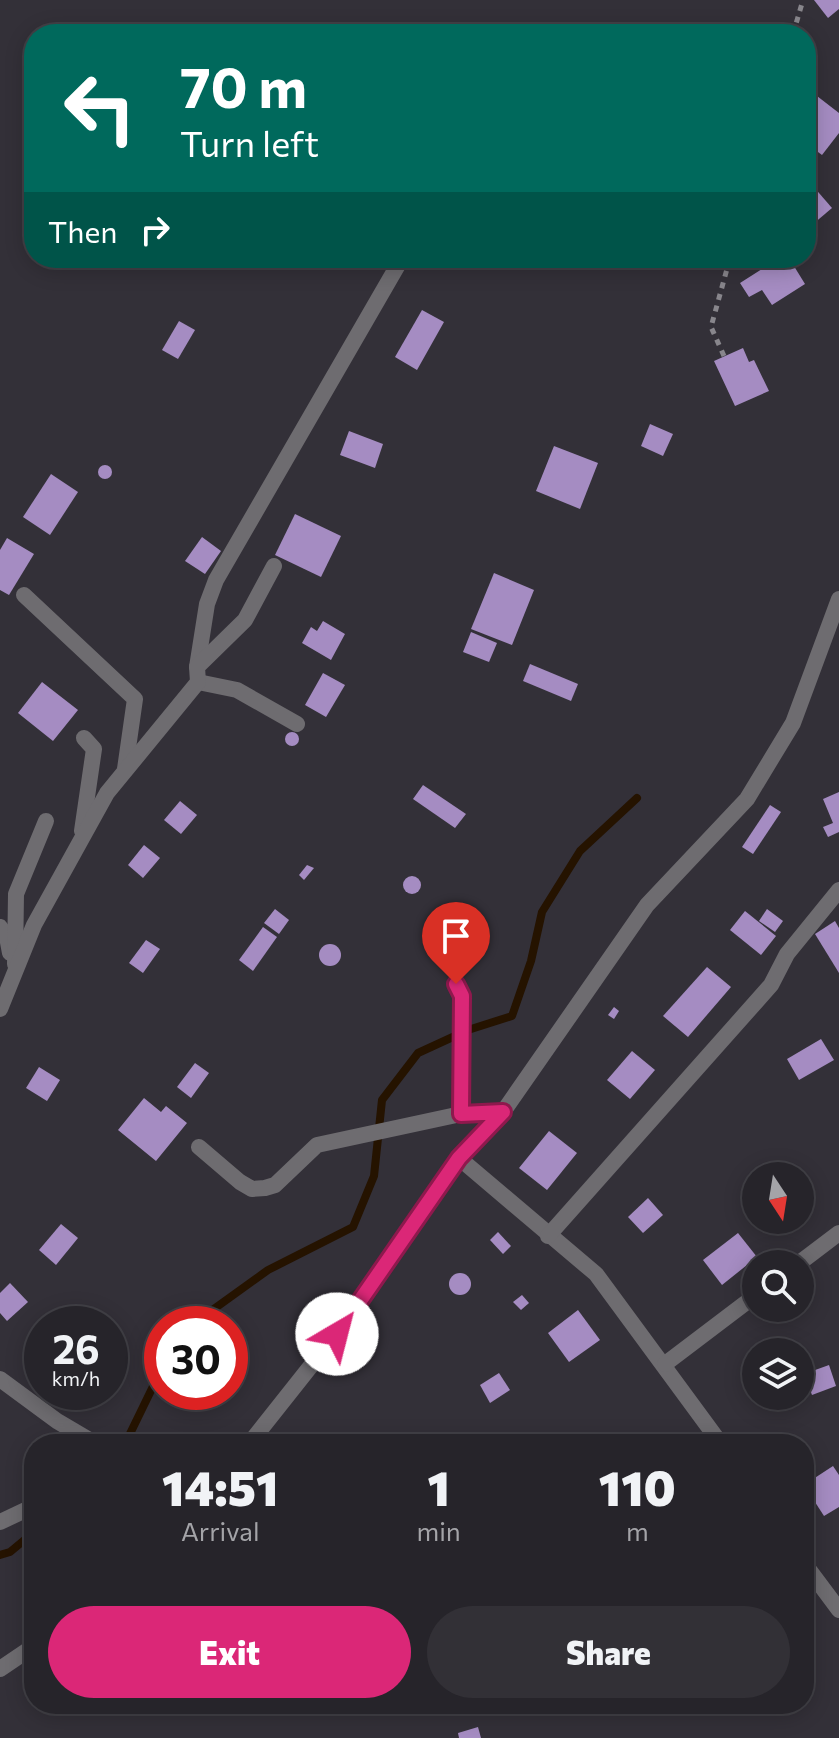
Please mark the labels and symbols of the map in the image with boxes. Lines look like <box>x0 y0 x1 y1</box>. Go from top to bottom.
pin <box>422 902 490 984</box>
north arrow <box>742 1162 814 1234</box>
position arrow <box>295 1292 379 1376</box>
speed limit sign: 30 <box>144 1306 248 1410</box>

